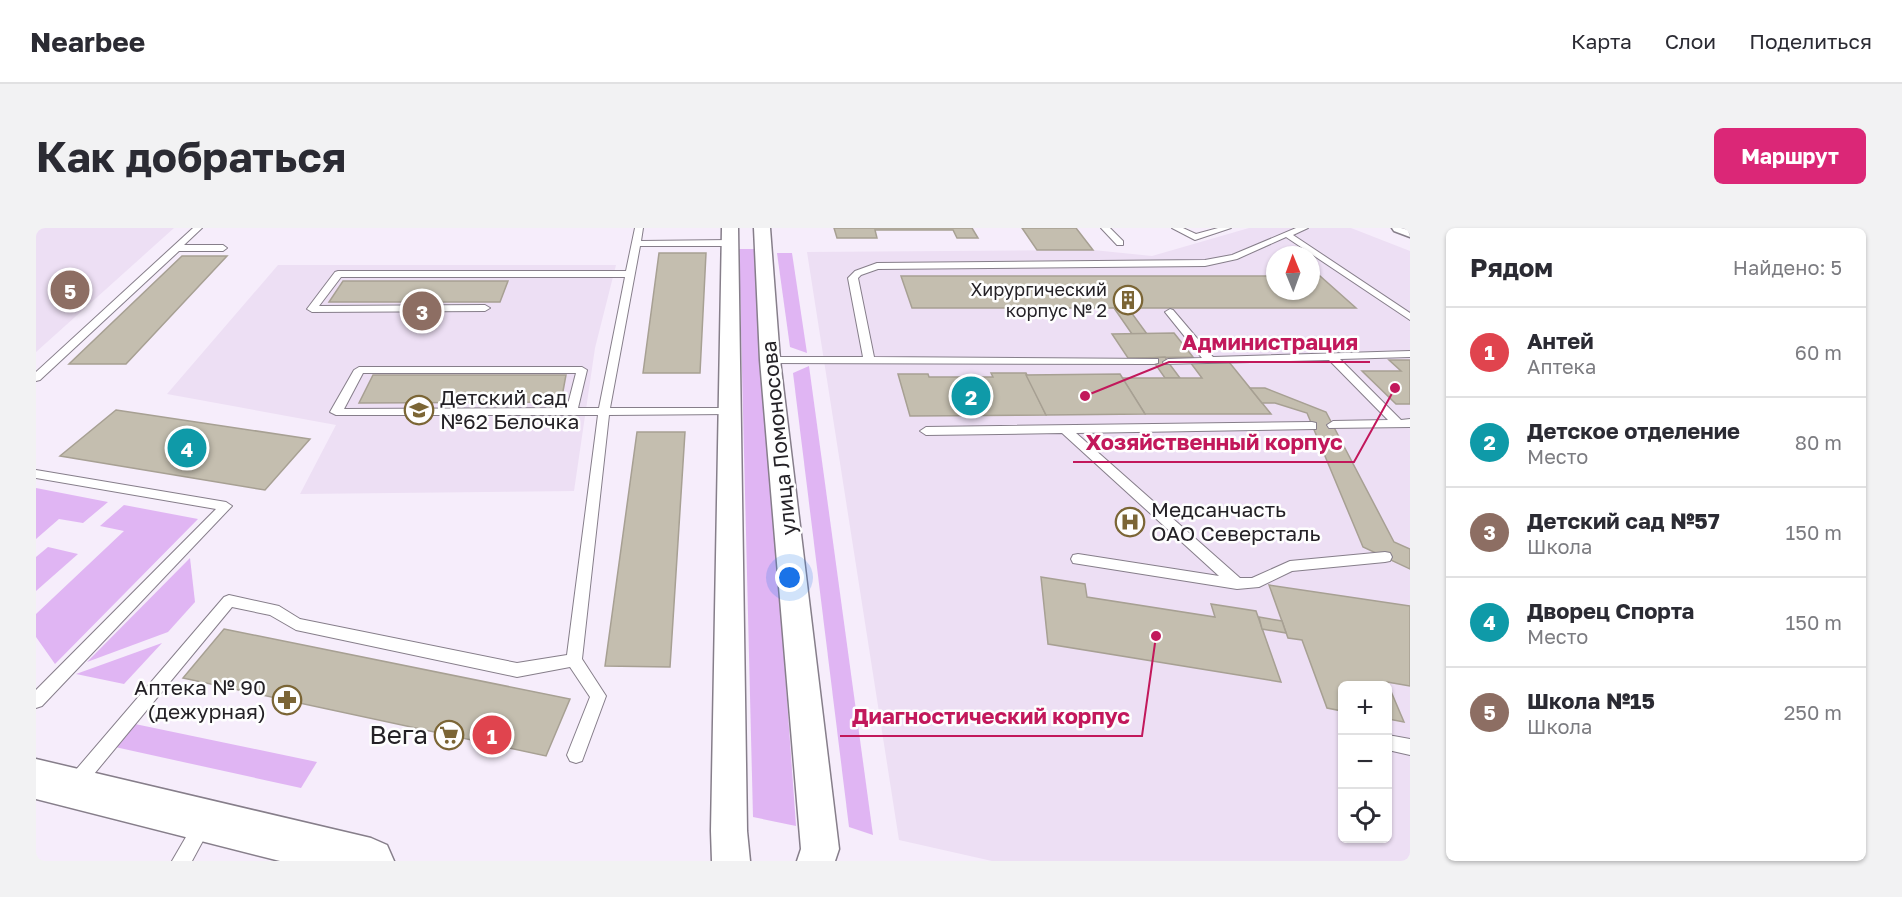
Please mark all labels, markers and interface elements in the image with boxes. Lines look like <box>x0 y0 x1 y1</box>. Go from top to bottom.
text: Nearbee <box>30 25 145 58</box>
text: Карта <box>1571 28 1632 54</box>
text: Слои <box>1665 28 1716 54</box>
text: Поделиться <box>1749 28 1872 54</box>
button: Маршрут <box>1714 128 1866 184</box>
text: Как добраться <box>36 131 346 181</box>
north arrow <box>1266 246 1320 300</box>
text: Рядом <box>1470 252 1553 283</box>
text: Найдено: 5 <box>1733 255 1842 279</box>
pin: 5 <box>51 268 90 312</box>
place label: Хирургический корпус № 2 <box>970 278 1107 321</box>
building icon: Хирургический корпус № 2 <box>1112 284 1144 316</box>
pin: 3 <box>402 288 442 334</box>
callout: Администрация <box>1169 322 1370 362</box>
text: Антей <box>1527 327 1594 354</box>
text: Администрация <box>1182 328 1358 355</box>
street label: улица Ломоносова <box>755 340 801 537</box>
text: 1 <box>1484 340 1495 364</box>
text: 60 m <box>1795 340 1842 364</box>
text: Аптека <box>1527 354 1596 378</box>
pin: 2 <box>952 374 990 418</box>
place label: Детский сад №62 Белочка <box>440 384 579 434</box>
school or university icon: Детский сад №62 Белочка <box>403 394 435 426</box>
text: Детское отделение <box>1527 417 1740 444</box>
callout: Хозяйственный корпус <box>1073 422 1354 462</box>
pin: 4 <box>168 426 206 470</box>
text: Хозяйственный корпус <box>1085 428 1343 455</box>
text: 2 <box>1483 430 1496 454</box>
text: 80 m <box>1795 430 1842 454</box>
text: Место <box>1527 444 1588 468</box>
place label: Медсанчасть ОАО Северсталь <box>1151 496 1320 546</box>
hospital icon: Медсанчасть ОАО Северсталь <box>1114 506 1146 538</box>
text: Детский сад №57 <box>1527 507 1720 534</box>
text: 3 <box>1483 520 1496 544</box>
text: 150 m <box>1786 520 1842 544</box>
text: Школа <box>1527 534 1592 558</box>
your location <box>775 563 804 592</box>
text: Дворец Спорта <box>1527 597 1694 624</box>
text: 4 <box>1483 610 1496 634</box>
text: 150 m <box>1786 610 1842 634</box>
text: Место <box>1527 624 1588 648</box>
place label: Аптека № 90 (дежурная) <box>134 674 266 724</box>
map controls <box>1338 681 1392 843</box>
button: + <box>1338 681 1392 735</box>
pharmacy icon: Аптека № 90 (дежурная) <box>271 684 303 716</box>
text: Школа №15 <box>1527 687 1655 714</box>
callout: Диагностический корпус <box>840 696 1142 736</box>
text: 5 <box>1483 700 1496 724</box>
text: 250 m <box>1784 700 1842 724</box>
text: Диагностический корпус <box>852 702 1130 729</box>
pin: 1 <box>472 712 512 758</box>
text: Школа <box>1527 714 1592 738</box>
place label: Вега <box>369 719 428 750</box>
supermarket icon: Вега <box>433 719 465 751</box>
button: − <box>1338 735 1392 789</box>
button: locate <box>1338 789 1392 843</box>

